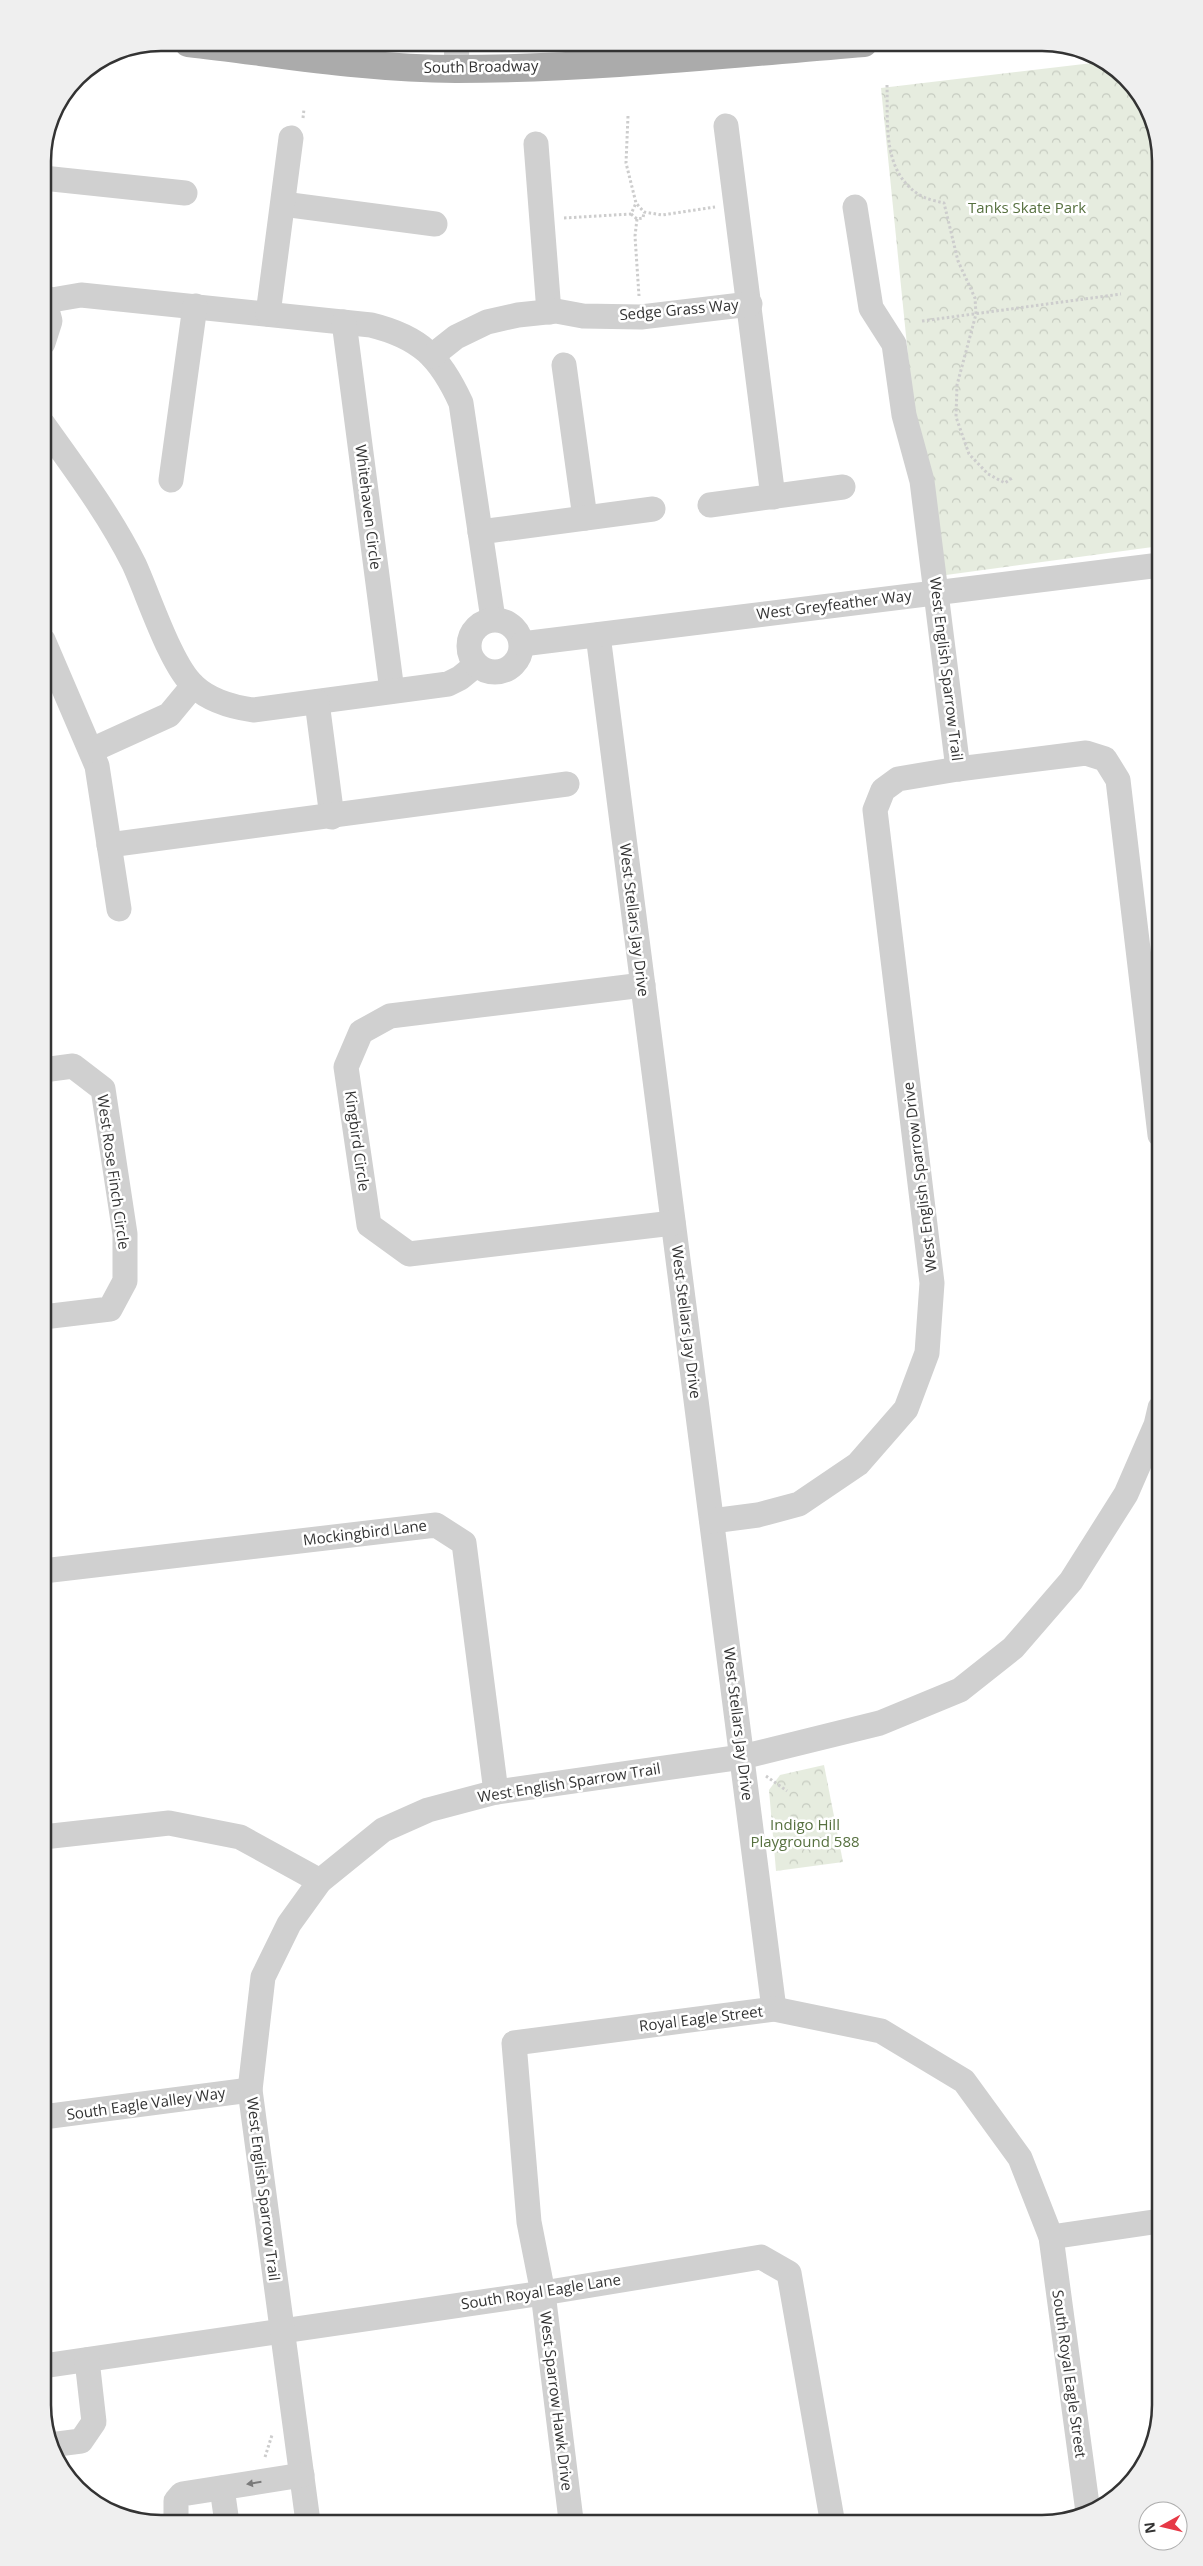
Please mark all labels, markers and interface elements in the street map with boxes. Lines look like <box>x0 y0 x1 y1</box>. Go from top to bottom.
street label: South Broadway <box>423 55 539 77</box>
park label: Tanks Skate Park <box>968 197 1086 217</box>
street label: Sedge Grass Way <box>618 294 740 324</box>
street label: Whitehaven Circle <box>351 443 387 571</box>
street label: West English Sparrow Trail <box>926 576 968 762</box>
street label: West Greyfeather Way <box>755 585 913 623</box>
street label: West Stellars Jay Drive <box>616 842 654 998</box>
street label: West English Sparrow Drive <box>897 1081 941 1273</box>
street label: Kingbird Circle <box>341 1089 375 1192</box>
street label: West Rose Finch Circle <box>93 1093 135 1251</box>
street label: West Stellars Jay Drive <box>668 1244 706 1400</box>
street label: Mockingbird Lane <box>302 1514 428 1550</box>
street label: West Stellars Jay Drive <box>720 1646 758 1802</box>
street label: West English Sparrow Trail <box>476 1758 662 1806</box>
park label: Indigo Hill Playground 588 <box>750 1814 860 1851</box>
street label: Royal Eagle Street <box>638 2000 764 2036</box>
street label: South Eagle Valley Way <box>65 2082 227 2124</box>
street label: West English Sparrow Trail <box>243 2096 285 2282</box>
street label: South Royal Eagle Lane <box>460 2269 622 2314</box>
street label: South Royal Eagle Street <box>1048 2289 1092 2459</box>
street label: West Sparrow Hawk Drive <box>536 2310 578 2492</box>
one-way arrow <box>245 2479 261 2487</box>
north arrow <box>1138 2501 1188 2551</box>
text: N <box>1139 2521 1160 2535</box>

